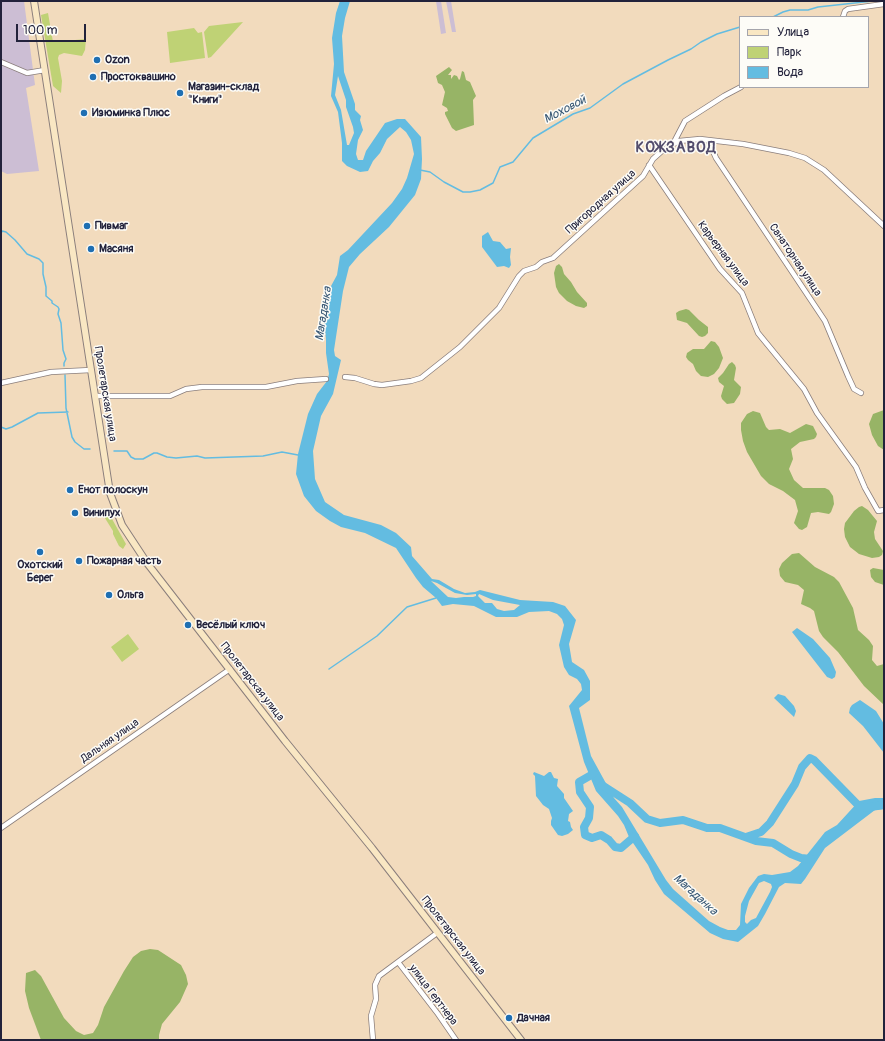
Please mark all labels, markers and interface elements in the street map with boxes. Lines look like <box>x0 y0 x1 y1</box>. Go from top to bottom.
scale bar <box>18 16 88 42</box>
legend <box>739 16 869 88</box>
text: 100 m <box>23 23 57 38</box>
text: Улица <box>777 25 809 40</box>
text: Парк <box>777 45 802 60</box>
place label: Ozon <box>105 53 130 67</box>
marker: Ozon <box>92 55 102 65</box>
text: Вода <box>777 65 803 80</box>
place label: Простоквашино <box>101 70 176 84</box>
marker: Простоквашино <box>88 72 98 82</box>
place label: Магазин-склад "Книги" <box>188 80 259 106</box>
marker: Магазин-склад "Книги" <box>175 88 185 98</box>
water label: Моховой <box>541 93 589 127</box>
place label: Изюминка Плюс <box>92 106 170 120</box>
marker: Изюминка Плюс <box>79 108 89 118</box>
district label: КОЖЗАВОД <box>636 139 716 157</box>
street label: Пригородная улица <box>563 167 639 237</box>
place label: Пивмаг <box>95 219 128 233</box>
street label: Карьерная улица <box>694 219 752 289</box>
marker: Пивмаг <box>82 221 92 231</box>
street label: Санаторная улица <box>766 221 824 299</box>
place label: Масяня <box>99 242 133 256</box>
marker: Масяня <box>86 244 96 254</box>
water label: Магаданка <box>313 286 335 342</box>
street label: Пролетарская улица <box>91 346 119 442</box>
place label: Енот полоскун <box>78 483 148 497</box>
marker: Енот полоскун <box>65 485 75 495</box>
place label: Винипух <box>83 506 120 520</box>
marker: Винипух <box>70 508 80 518</box>
marker: Охотский Берег <box>35 547 45 557</box>
place label: Пожарная часть <box>87 554 162 568</box>
marker: Пожарная часть <box>74 556 84 566</box>
place label: Охотский Берег <box>17 558 63 584</box>
place label: Ольга <box>117 588 144 602</box>
marker: Ольга <box>104 590 114 600</box>
place label: Весёлый ключ <box>196 618 265 632</box>
marker: Весёлый ключ <box>183 620 193 630</box>
street label: Пролетарская улица <box>217 640 287 724</box>
street label: Дальняя улица <box>78 716 142 766</box>
water label: Магаданка <box>670 871 720 919</box>
street label: Пролетарская улица <box>418 894 488 978</box>
street label: улица Гертнера <box>406 962 460 1028</box>
place label: Дачная <box>517 1011 550 1025</box>
marker: Дачная <box>504 1013 514 1023</box>

